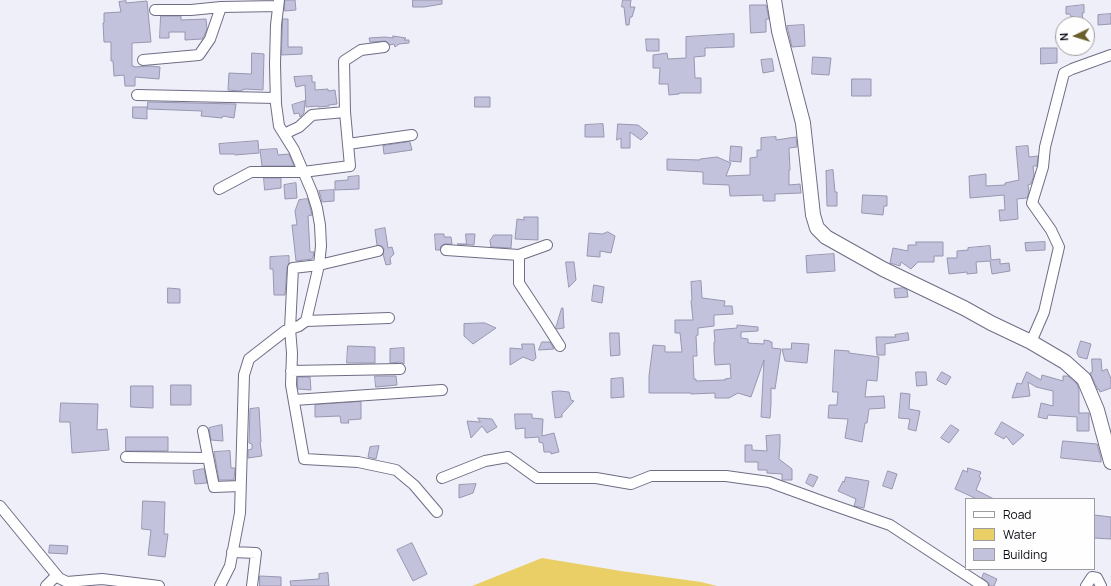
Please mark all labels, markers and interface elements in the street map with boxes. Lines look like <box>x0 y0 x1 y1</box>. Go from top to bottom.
north arrow <box>1055 16 1095 56</box>
text: N <box>1056 32 1071 41</box>
legend <box>965 498 1095 570</box>
text: Road <box>1003 506 1031 523</box>
text: Water <box>1003 526 1036 543</box>
text: Building <box>1003 546 1047 563</box>

